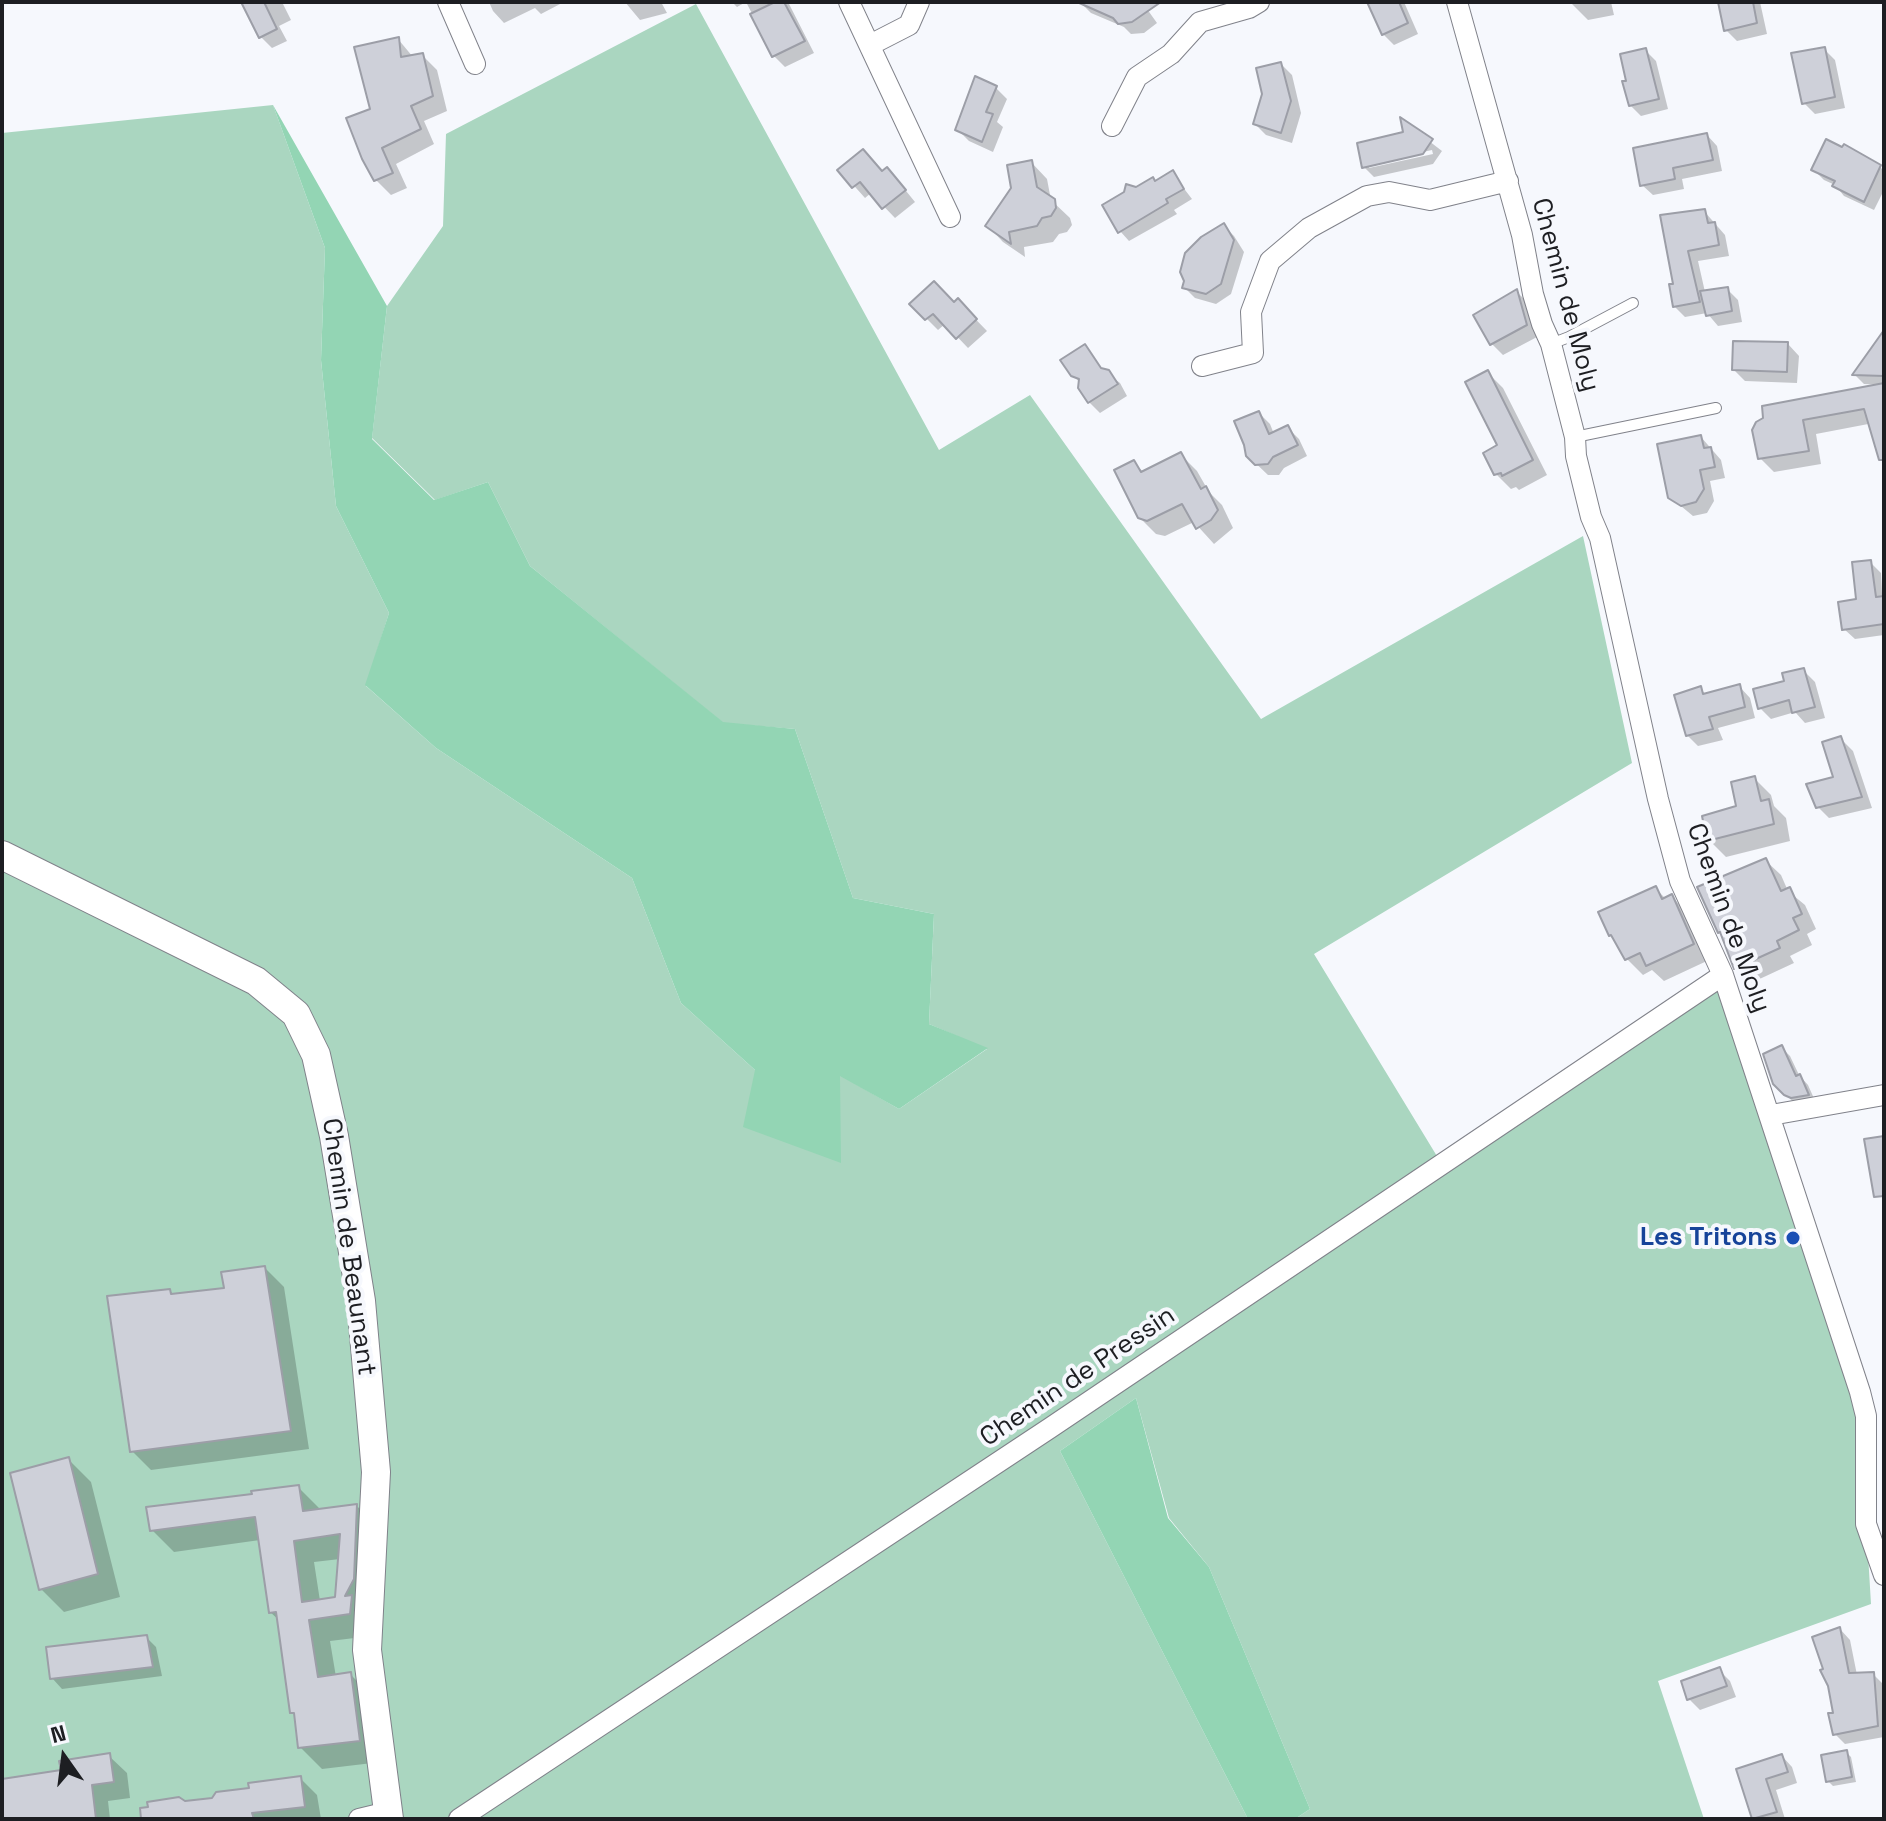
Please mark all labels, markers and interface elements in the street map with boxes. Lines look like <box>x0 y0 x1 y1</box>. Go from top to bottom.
street label: Chemin de Moly <box>1524 195 1606 395</box>
street label: Chemin de Moly <box>1679 819 1777 1017</box>
street label: Chemin de Beaunant <box>314 1116 382 1378</box>
place label: Les Tritons <box>1640 1222 1777 1254</box>
marker: Les Tritons <box>1784 1229 1802 1247</box>
street label: Chemin de Pressin <box>975 1300 1181 1454</box>
north arrow <box>24 1717 104 1797</box>
text: N <box>48 1718 69 1749</box>

